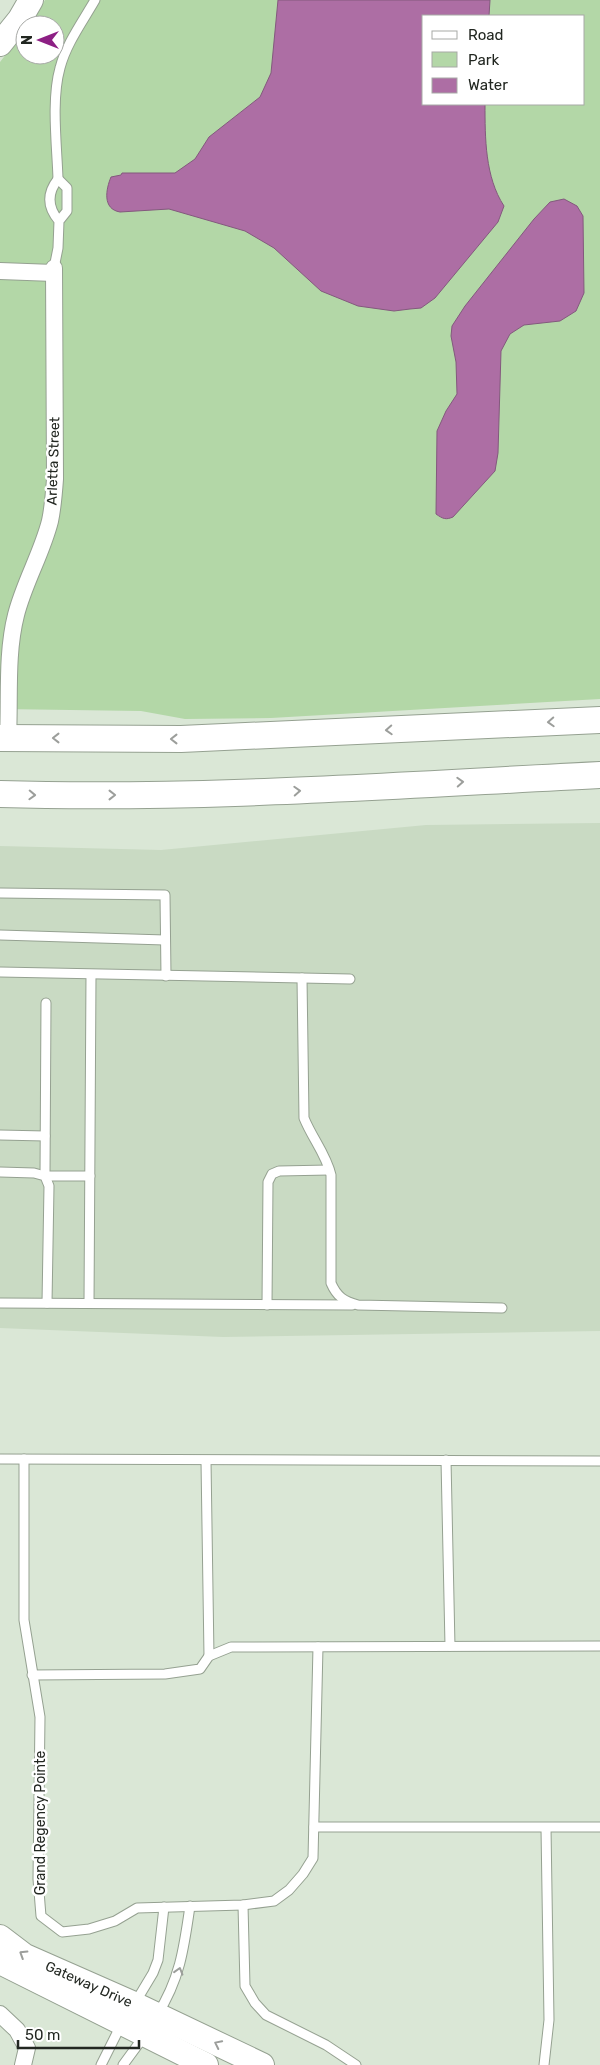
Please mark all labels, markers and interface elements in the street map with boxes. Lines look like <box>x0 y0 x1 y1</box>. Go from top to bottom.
north arrow <box>15 15 65 65</box>
legend <box>422 15 585 105</box>
text: Road <box>468 26 504 44</box>
text: N <box>19 35 36 45</box>
text: Park <box>468 51 499 69</box>
text: Water <box>468 76 508 94</box>
street label: Arletta Street <box>43 416 64 506</box>
one-way arrow <box>547 717 555 728</box>
one-way arrow <box>385 725 393 736</box>
one-way arrow <box>52 733 60 743</box>
one-way arrow <box>170 734 178 744</box>
one-way arrow <box>456 777 464 788</box>
one-way arrow <box>294 785 302 796</box>
one-way arrow <box>28 790 36 800</box>
one-way arrow <box>108 790 116 800</box>
street label: Grand Regency Pointe <box>32 1751 49 1895</box>
one-way arrow <box>20 1950 29 1960</box>
street label: Gateway Drive <box>43 1958 135 2011</box>
one-way arrow <box>173 1967 183 1975</box>
scale bar <box>18 2018 139 2050</box>
text: 50 m <box>25 2026 60 2044</box>
one-way arrow <box>215 2040 224 2050</box>

